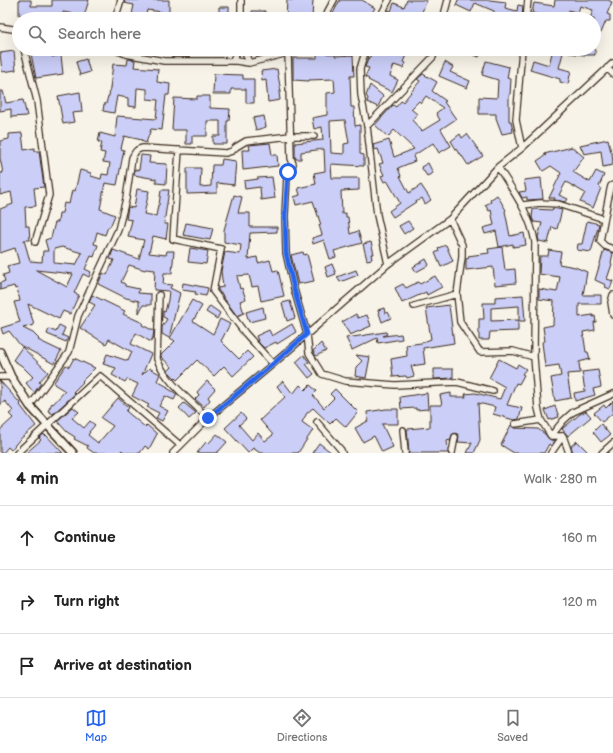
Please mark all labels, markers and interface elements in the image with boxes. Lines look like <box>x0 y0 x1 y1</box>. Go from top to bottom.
search box <box>12 12 601 56</box>
icon: search <box>26 23 48 45</box>
text: Search here <box>58 25 141 44</box>
route start <box>279 163 297 181</box>
route end <box>199 409 217 427</box>
text: 4 min <box>16 469 59 489</box>
text: Walk · 280 m <box>524 471 597 487</box>
icon: ahead <box>16 527 38 549</box>
text: Continue <box>54 528 116 547</box>
text: 160 m <box>562 530 597 546</box>
icon: right <box>16 591 38 613</box>
text: Turn right <box>54 592 119 611</box>
text: 120 m <box>562 594 597 610</box>
icon: arrive <box>16 655 38 677</box>
text: Arrive at destination <box>54 656 192 675</box>
tab: Map <box>85 707 107 744</box>
tab: Directions <box>277 707 327 744</box>
tab: Saved <box>497 707 528 744</box>

